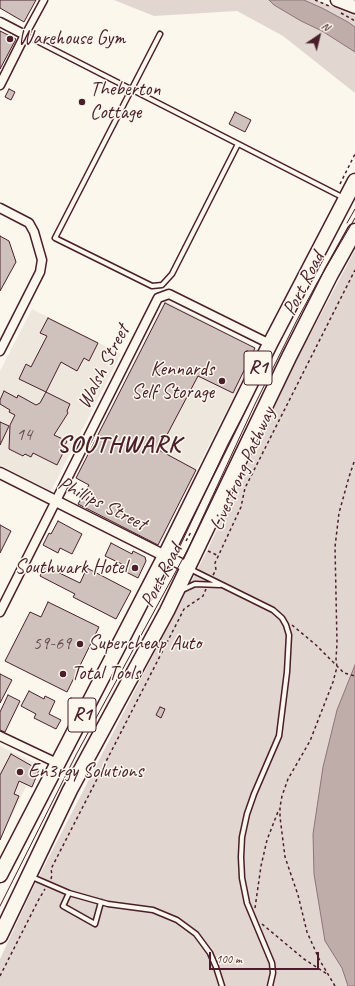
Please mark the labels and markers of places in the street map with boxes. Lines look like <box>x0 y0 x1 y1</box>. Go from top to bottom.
place label: Warehouse Gym <box>18 27 125 51</box>
marker: Warehouse Gym <box>5 34 15 44</box>
place label: Theberton Cottage <box>90 78 160 125</box>
marker: Theberton Cottage <box>77 97 87 107</box>
place label: Kennards Self Storage <box>131 358 214 405</box>
marker: Kennards Self Storage <box>217 376 227 386</box>
place label: Southwark Hotel <box>15 556 127 580</box>
marker: Southwark Hotel <box>130 563 140 573</box>
place label: Supercheap Auto <box>88 632 201 656</box>
marker: Supercheap Auto <box>75 639 85 649</box>
place label: Total Tools <box>71 662 140 686</box>
marker: Total Tools <box>58 669 68 679</box>
place label: En3rgy Solutions <box>28 760 143 784</box>
marker: En3rgy Solutions <box>15 767 25 777</box>

